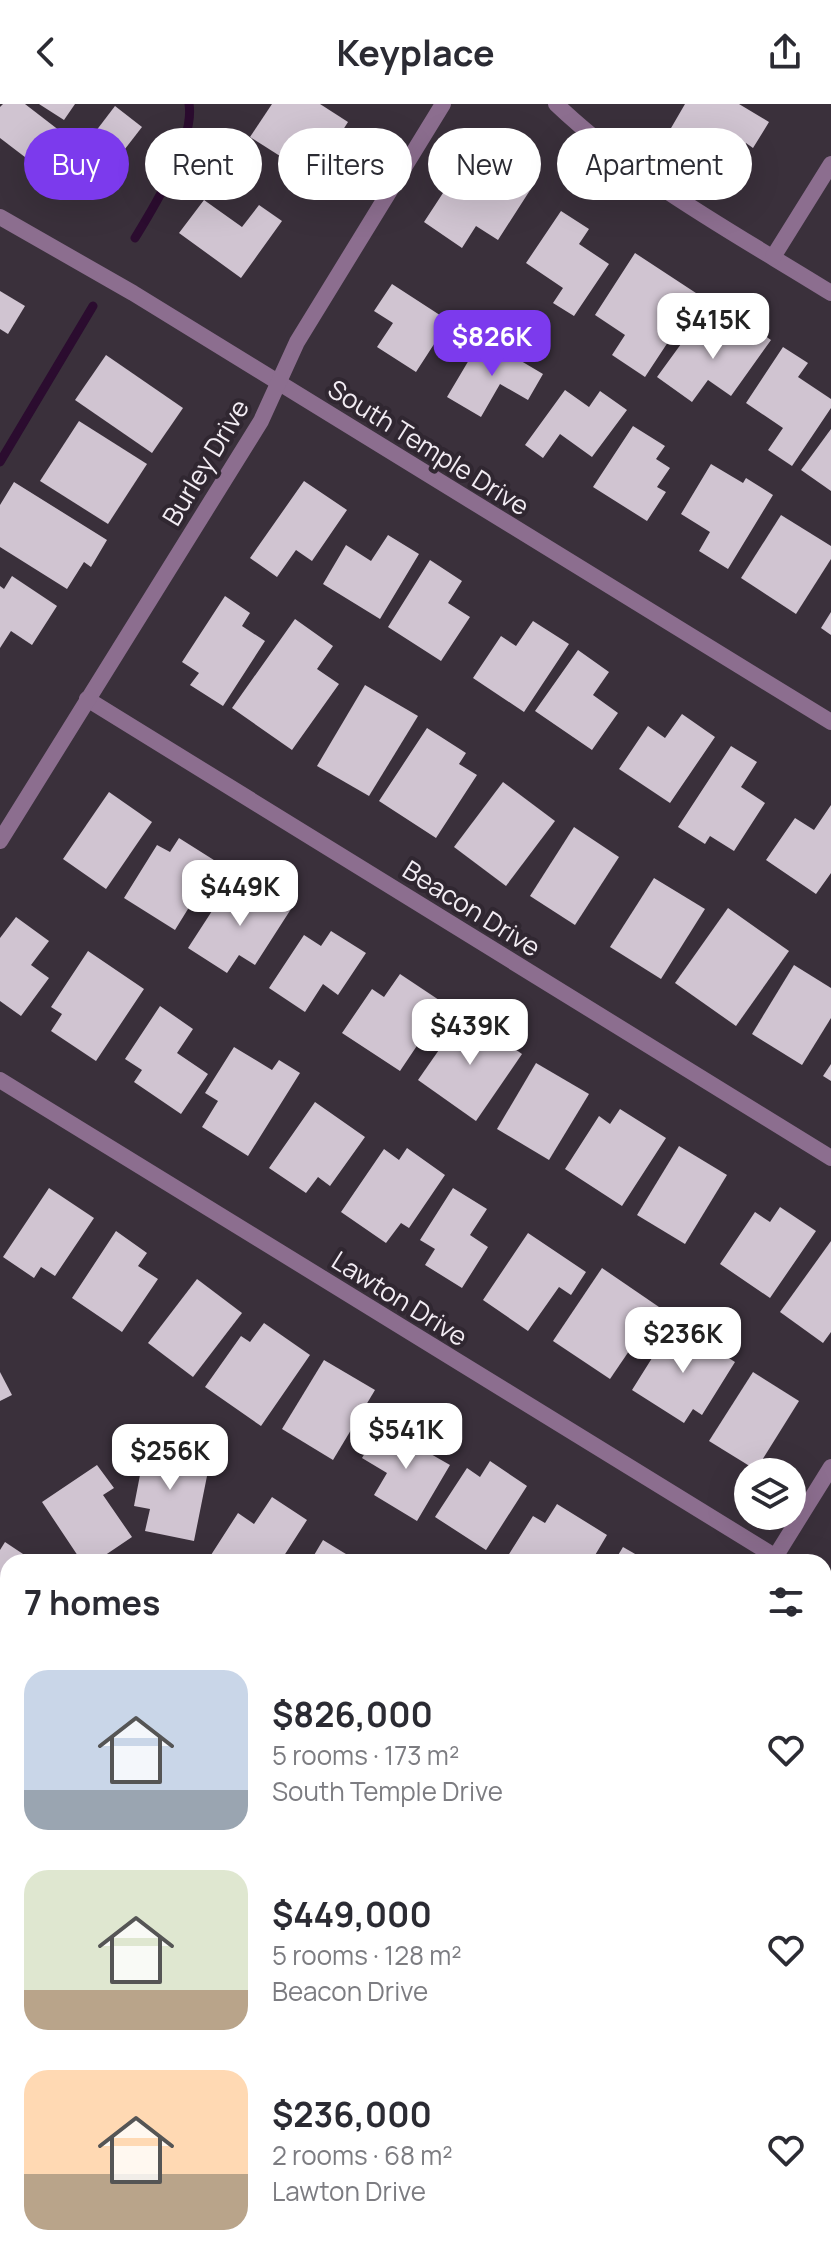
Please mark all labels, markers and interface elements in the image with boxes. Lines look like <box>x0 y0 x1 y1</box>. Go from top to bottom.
text: Keyplace <box>336 28 495 77</box>
icon: back <box>24 30 68 74</box>
icon: share <box>763 30 807 74</box>
chip: Buy <box>24 128 129 200</box>
chip: Rent <box>145 128 262 200</box>
chip: Filters <box>278 128 412 200</box>
chip: New <box>428 128 541 200</box>
chip: Apartment <box>557 128 752 200</box>
pin: $415K <box>657 293 769 361</box>
text: $415K <box>675 301 751 337</box>
pin: $826K <box>436 310 548 378</box>
text: $826K <box>452 318 532 354</box>
street label: South Temple Drive <box>322 371 536 523</box>
street label: Burley Drive <box>153 392 257 532</box>
street label: Beacon Drive <box>396 851 548 965</box>
pin: $449K <box>184 860 296 928</box>
text: $449K <box>200 868 280 904</box>
pin: $439K <box>414 999 526 1067</box>
text: $439K <box>430 1007 510 1043</box>
street label: Lawton Drive <box>325 1242 475 1354</box>
pin: $236K <box>627 1307 739 1375</box>
text: $236K <box>643 1315 723 1351</box>
pin: $541K <box>350 1403 462 1471</box>
text: $541K <box>368 1411 444 1447</box>
pin: $256K <box>114 1424 226 1492</box>
text: $256K <box>130 1432 210 1468</box>
map controls <box>734 1458 806 1530</box>
button: layers <box>734 1458 806 1530</box>
text: 7 homes <box>24 1579 160 1625</box>
icon: filters <box>764 1580 808 1624</box>
text: $826,000 <box>272 1691 433 1737</box>
icon: home <box>88 1702 184 1798</box>
icon: heart <box>764 1728 808 1772</box>
text: 5 rooms · 173 m² <box>272 1737 459 1773</box>
text: South Temple Drive <box>272 1773 503 1809</box>
text: $449,000 <box>272 1891 432 1937</box>
icon: home <box>88 1902 184 1998</box>
icon: heart <box>764 1928 808 1972</box>
text: 5 rooms · 128 m² <box>272 1937 462 1973</box>
text: Beacon Drive <box>272 1973 428 2009</box>
text: $236,000 <box>272 2091 432 2137</box>
icon: home <box>88 2102 184 2198</box>
icon: heart <box>764 2128 808 2172</box>
text: 2 rooms · 68 m² <box>272 2137 453 2173</box>
text: Lawton Drive <box>272 2173 426 2209</box>

